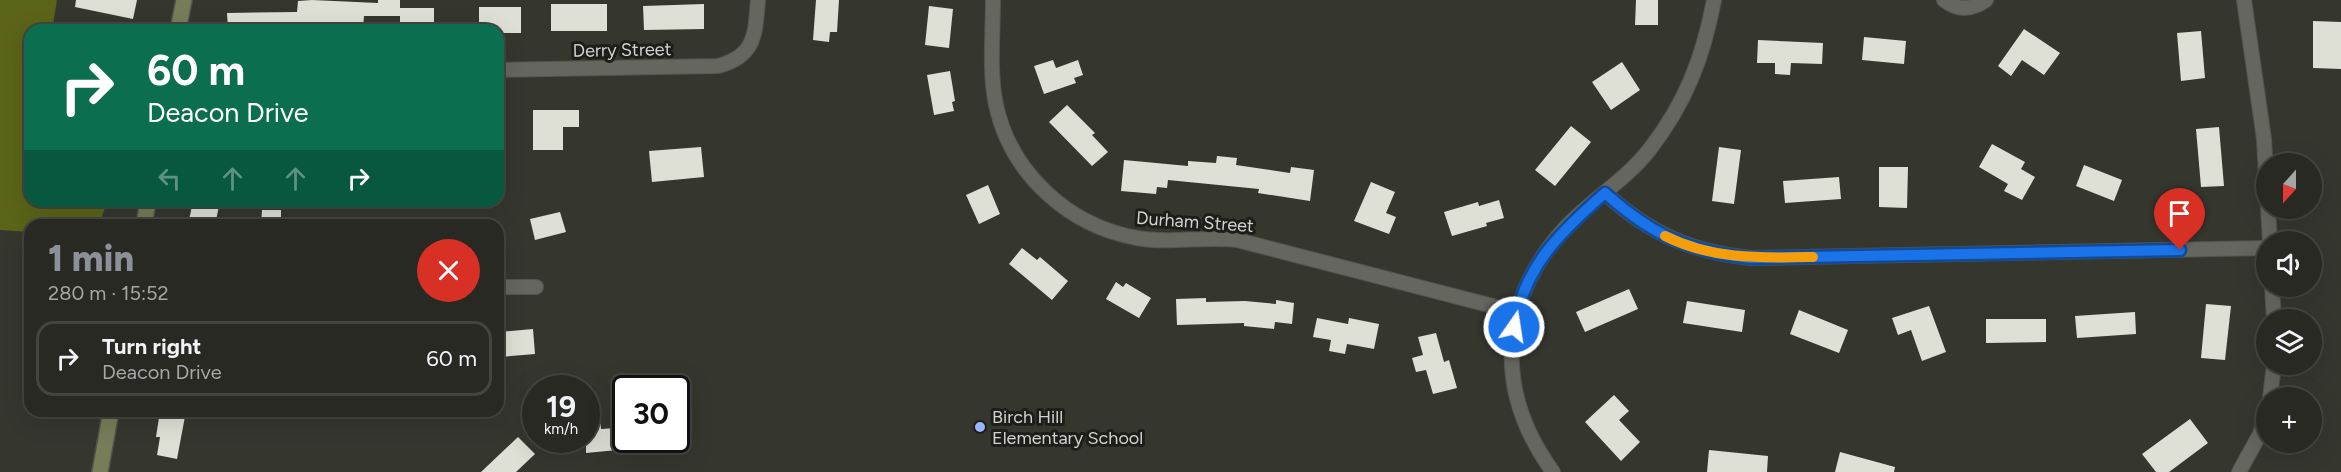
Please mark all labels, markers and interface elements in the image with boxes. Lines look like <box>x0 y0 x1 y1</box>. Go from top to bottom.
street label: Derry Street <box>572 38 672 62</box>
text: 60 m <box>147 45 245 96</box>
icon: right <box>48 48 126 126</box>
text: Deacon Drive <box>147 96 309 129</box>
north arrow <box>2256 153 2322 219</box>
map controls <box>2256 153 2322 453</box>
icon: left <box>153 162 186 195</box>
icon: ahead <box>216 162 249 195</box>
icon: ahead <box>279 162 312 195</box>
icon: right <box>342 162 375 195</box>
pin <box>2154 188 2205 250</box>
icon: arrive <box>2163 197 2196 230</box>
street label: Durham Street <box>1135 207 1255 237</box>
button: sound <box>2256 231 2322 297</box>
text: 1 min <box>48 237 134 280</box>
button: close <box>417 239 480 302</box>
text: 280 m · 15:52 <box>48 281 169 305</box>
position arrow <box>1482 295 1546 359</box>
button: layers <box>2256 309 2322 375</box>
text: Turn right <box>102 333 201 360</box>
icon: right <box>51 342 84 375</box>
text: 60 m <box>426 345 477 372</box>
text: Deacon Drive <box>102 360 222 384</box>
speed limit sign: 30 <box>612 375 690 453</box>
button: + <box>2256 387 2322 453</box>
text: 19 <box>546 388 576 425</box>
place label: Birch Hill Elementary School <box>992 406 1143 449</box>
text: km/h <box>544 420 578 438</box>
marker: Birch Hill Elementary School <box>973 420 987 434</box>

